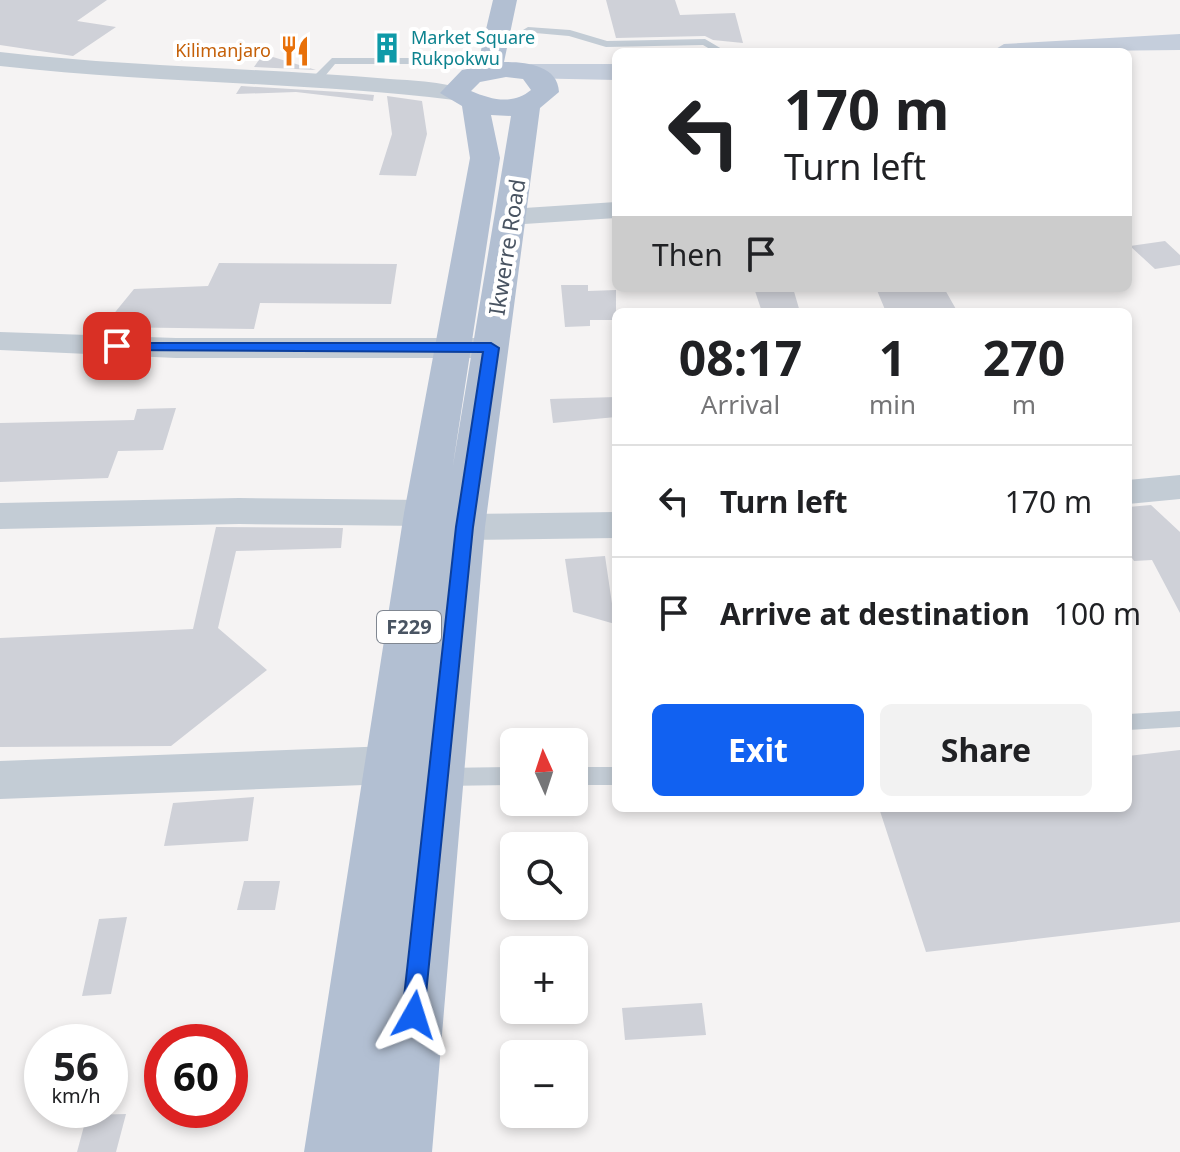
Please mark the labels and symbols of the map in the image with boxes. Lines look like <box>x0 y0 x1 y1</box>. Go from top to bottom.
place label: Market Square Rukpokwu <box>411 25 535 70</box>
building icon: Market Square Rukpokwu <box>370 31 404 65</box>
restaurant icon: Kilimanjaro <box>278 34 312 68</box>
place label: Kilimanjaro <box>175 38 271 62</box>
street label: Ikwerre Road <box>480 177 532 317</box>
pin <box>83 312 151 380</box>
road number: F229 <box>377 611 441 643</box>
north arrow <box>500 728 588 816</box>
position arrow <box>372 973 456 1057</box>
speed limit sign: 60 <box>144 1024 248 1128</box>

